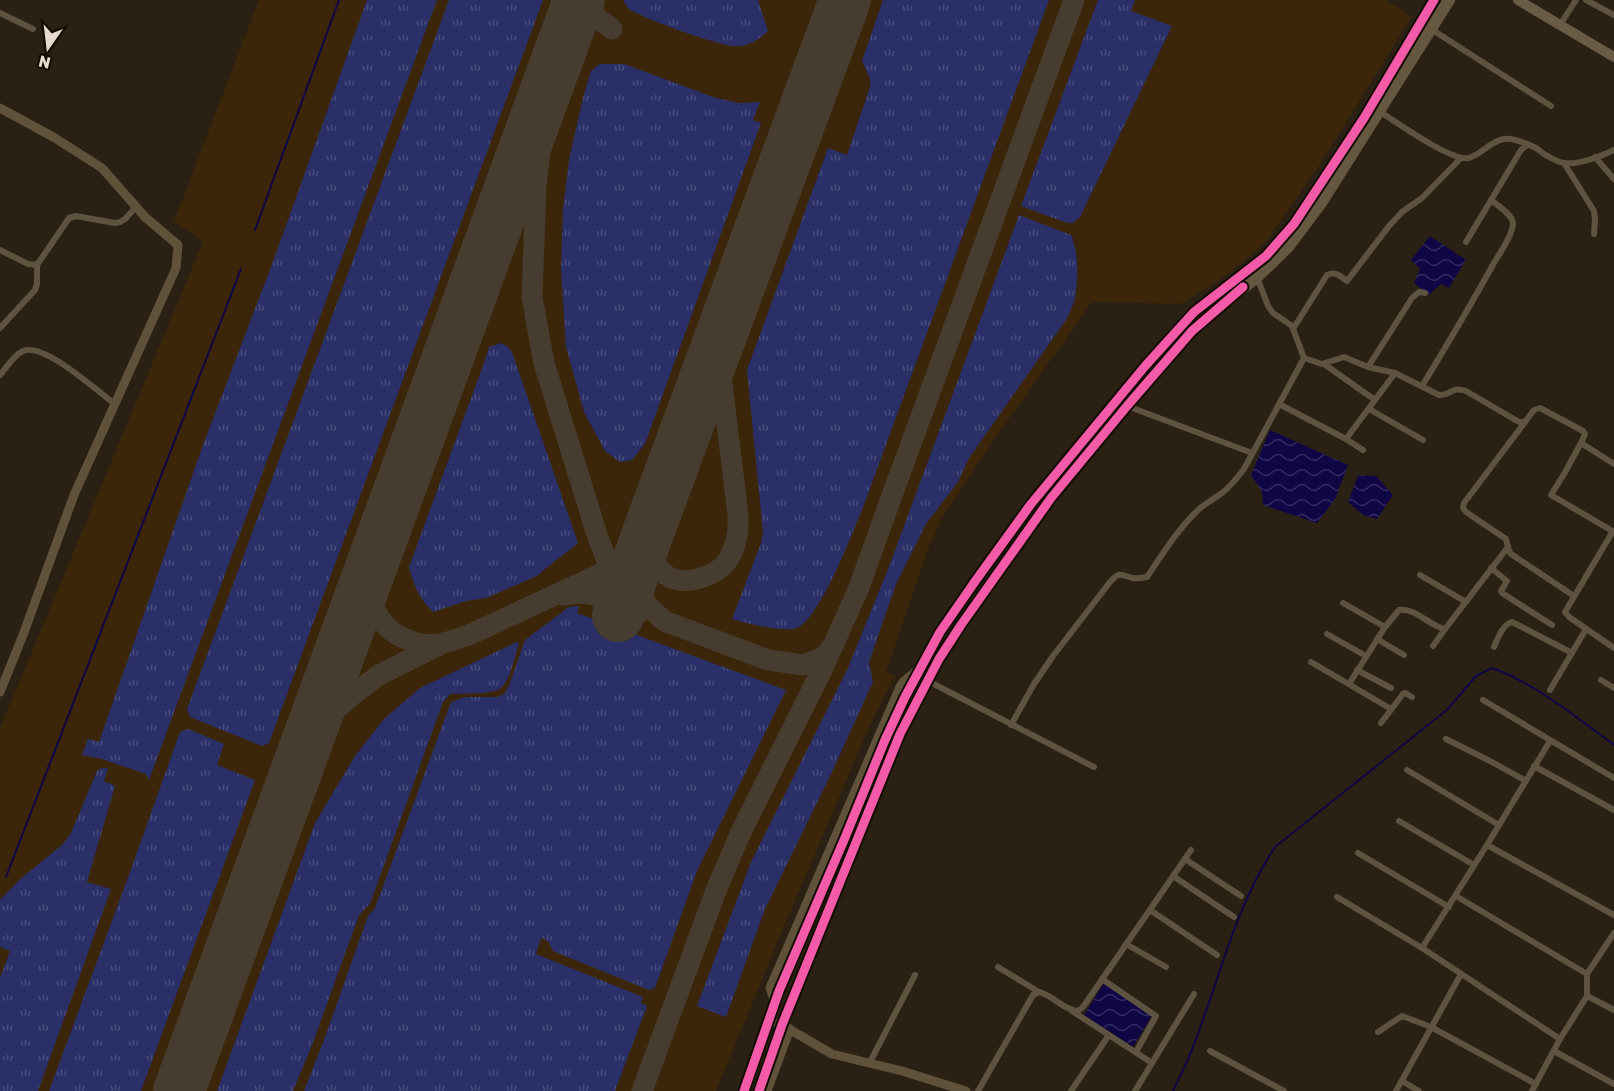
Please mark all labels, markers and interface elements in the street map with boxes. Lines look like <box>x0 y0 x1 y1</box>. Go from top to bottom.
north arrow <box>18 18 78 78</box>
text: N <box>37 51 52 73</box>

